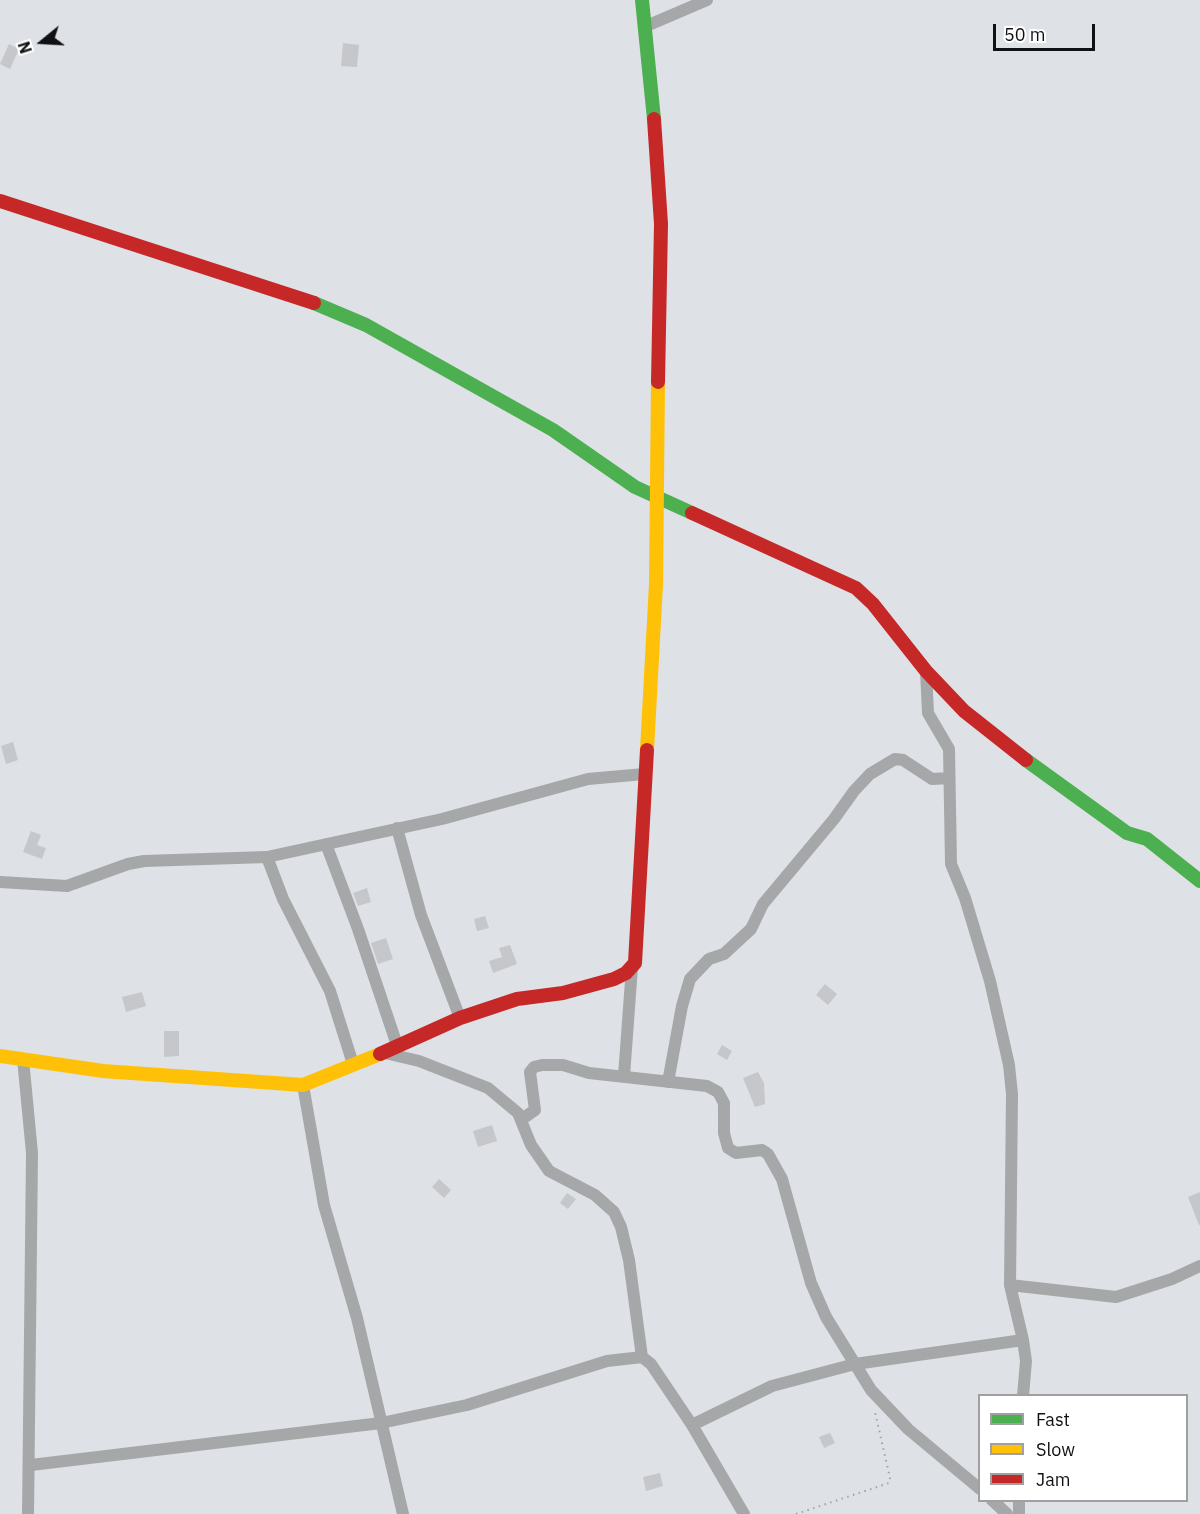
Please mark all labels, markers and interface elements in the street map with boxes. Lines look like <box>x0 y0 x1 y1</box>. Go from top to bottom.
north arrow <box>12 12 72 72</box>
scale bar <box>996 12 1098 50</box>
text: 50 m <box>1004 23 1046 46</box>
text: N <box>14 39 36 56</box>
legend <box>978 1394 1188 1502</box>
text: Fast <box>1036 1408 1070 1431</box>
text: Slow <box>1036 1438 1075 1461</box>
text: Jam <box>1036 1468 1071 1491</box>

